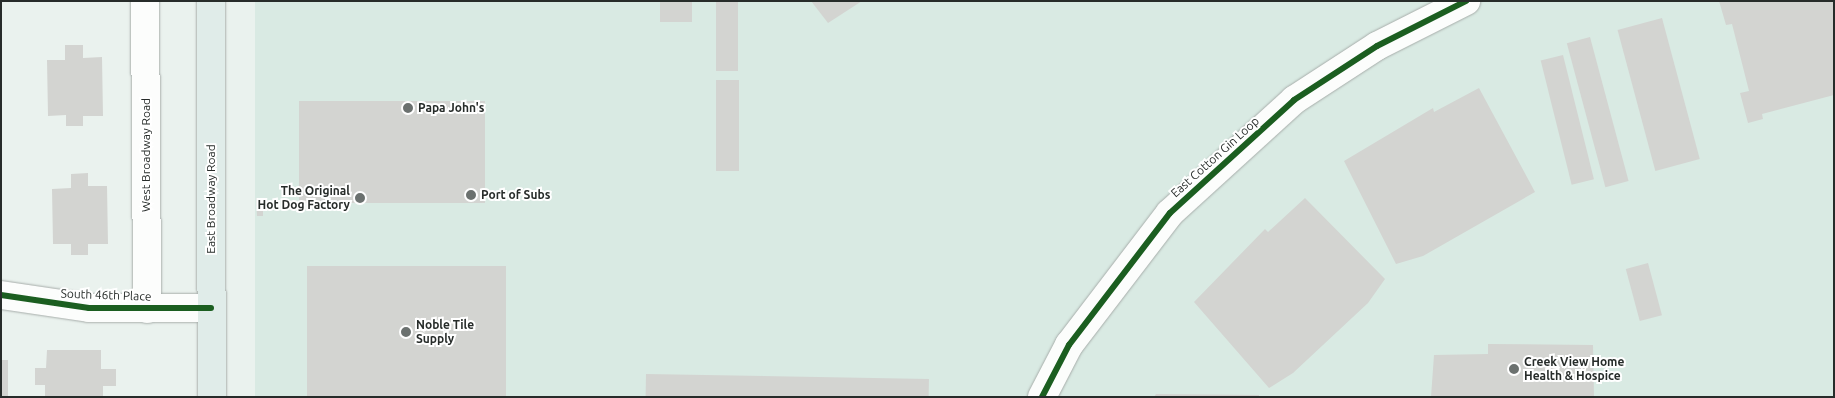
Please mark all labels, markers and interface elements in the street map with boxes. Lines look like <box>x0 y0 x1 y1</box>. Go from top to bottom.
street label: West Broadway Road <box>139 98 153 212</box>
place label: Papa John's <box>418 101 484 115</box>
marker: Papa John's <box>402 102 414 114</box>
street label: East Cotton Gin Loop <box>1168 114 1262 200</box>
street label: East Broadway Road <box>204 144 218 254</box>
place label: The Original Hot Dog Factory <box>257 184 350 212</box>
place label: Port of Subs <box>481 188 550 202</box>
marker: Port of Subs <box>465 189 477 201</box>
marker: The Original Hot Dog Factory <box>354 192 366 204</box>
street label: South 46th Place <box>60 286 152 304</box>
place label: Noble Tile Supply <box>416 318 474 346</box>
marker: Noble Tile Supply <box>400 326 412 338</box>
place label: Creek View Home Health & Hospice <box>1524 355 1624 383</box>
marker: Creek View Home Health & Hospice <box>1508 363 1520 375</box>

